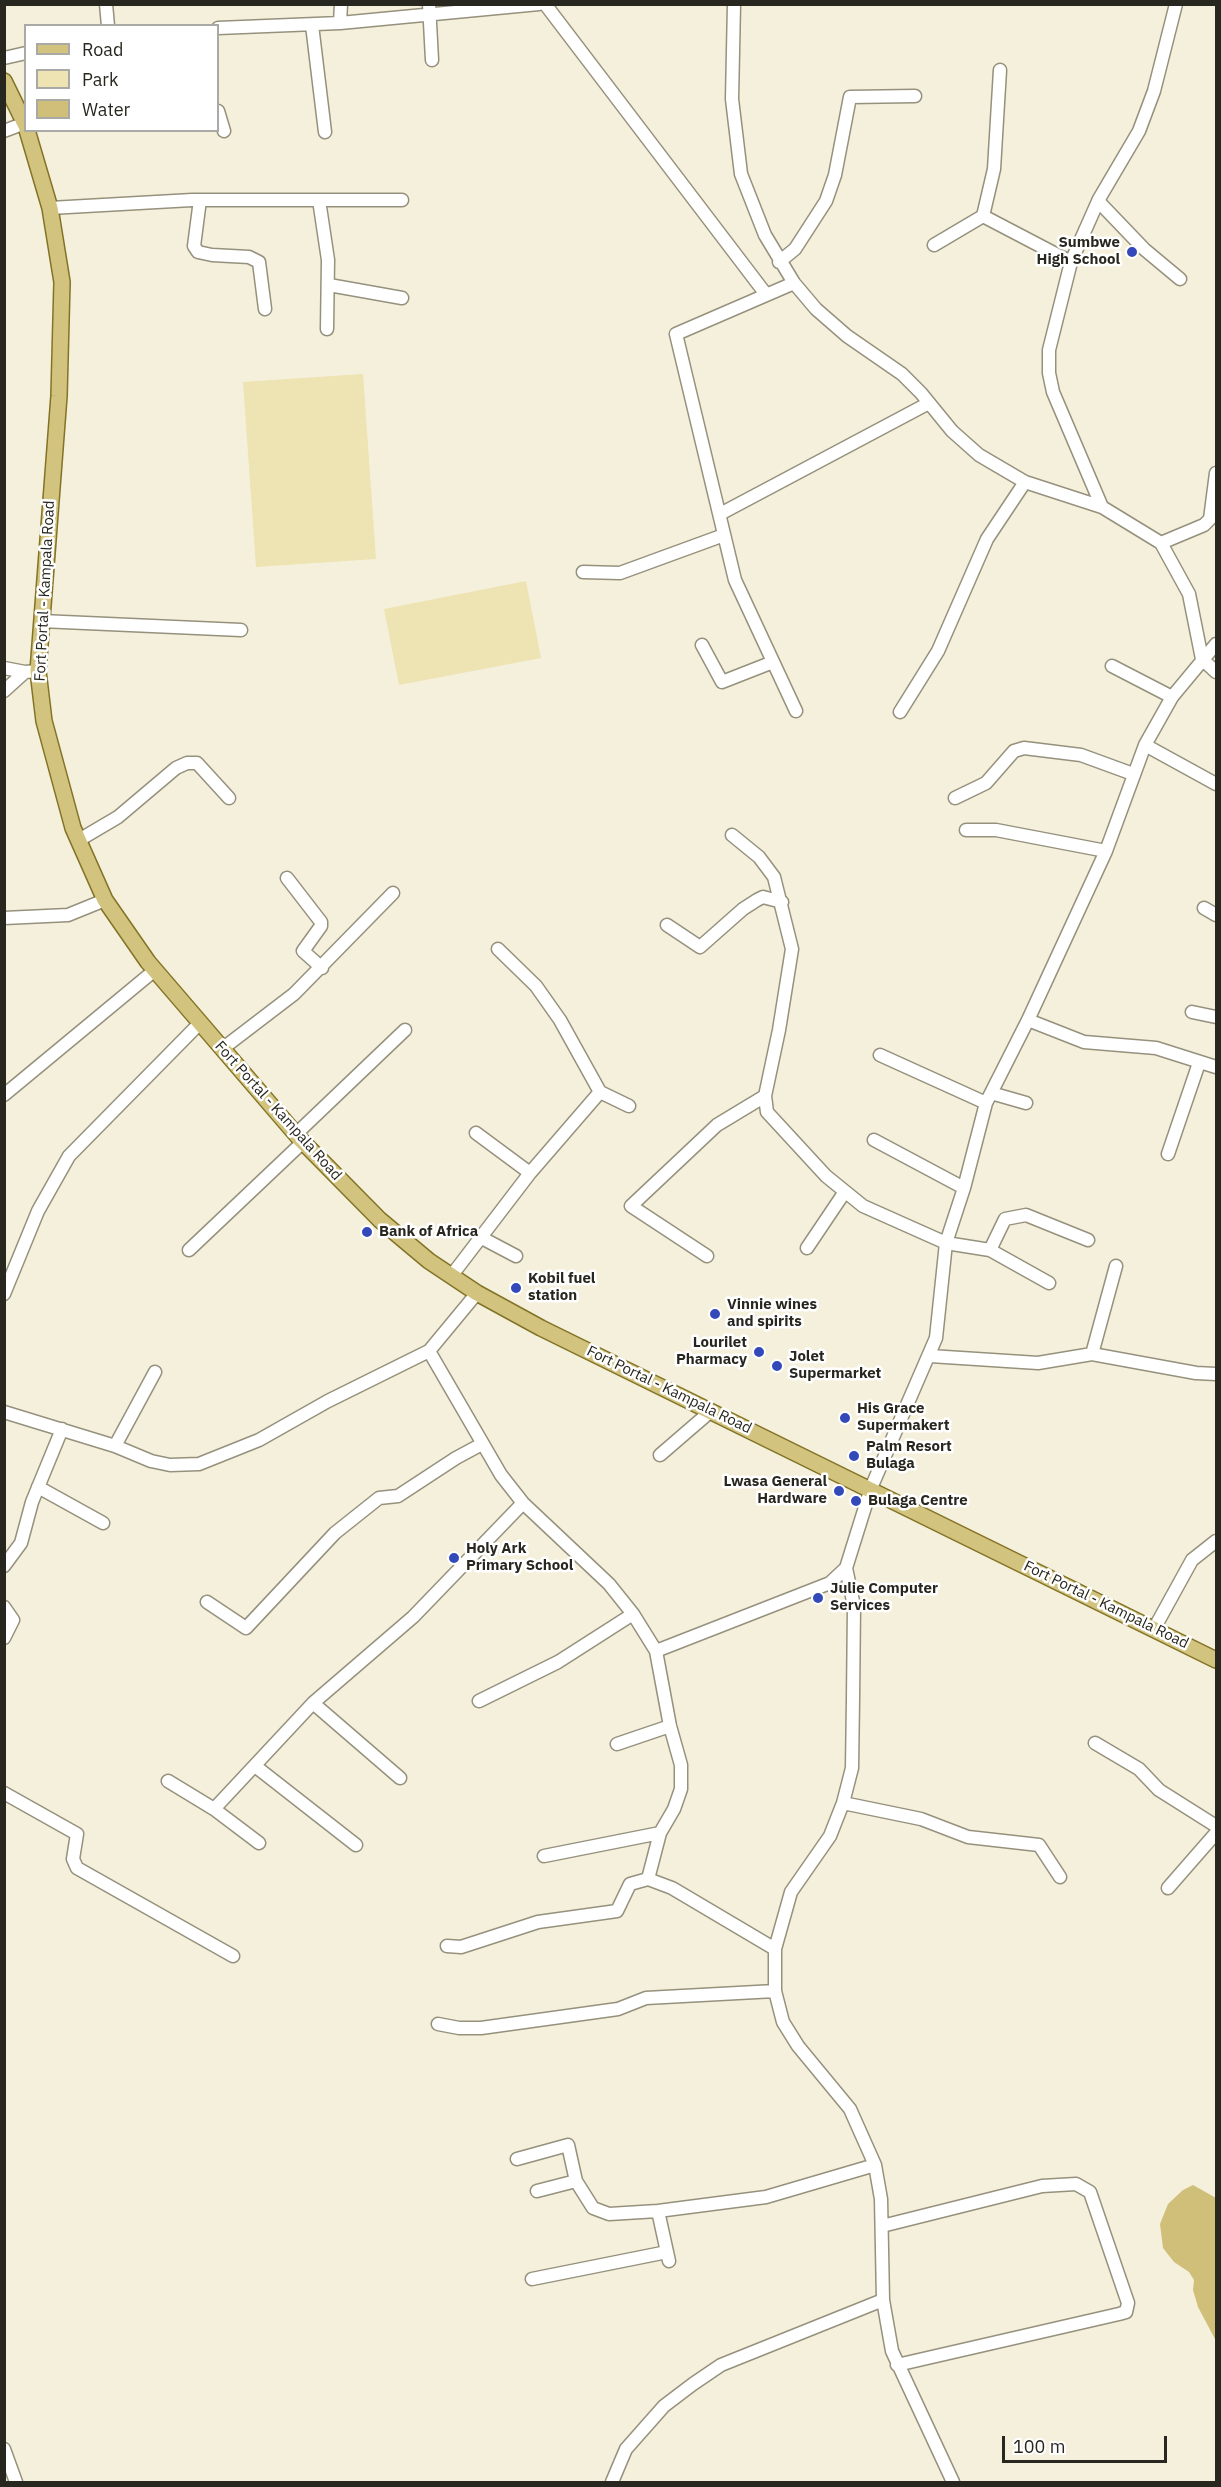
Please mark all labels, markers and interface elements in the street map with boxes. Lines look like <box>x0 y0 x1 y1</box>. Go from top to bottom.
legend <box>24 24 219 132</box>
text: Road <box>82 38 123 61</box>
text: Park <box>82 68 118 91</box>
text: Water <box>82 98 130 121</box>
place label: Sumbwe High School <box>1037 234 1120 269</box>
marker: Sumbwe High School <box>1125 245 1139 259</box>
street label: Fort Portal - Kampala Road <box>31 500 59 682</box>
street label: Fort Portal - Kampala Road <box>211 1038 345 1184</box>
place label: Bank of Africa <box>379 1223 478 1241</box>
marker: Bank of Africa <box>360 1225 374 1239</box>
place label: Kobil fuel station <box>528 1270 595 1305</box>
marker: Kobil fuel station <box>509 1281 523 1295</box>
place label: Vinnie wines and spirits <box>727 1296 817 1331</box>
marker: Vinnie wines and spirits <box>708 1307 722 1321</box>
place label: Lourilet Pharmacy <box>676 1334 747 1369</box>
street label: Fort Portal - Kampala Road <box>584 1342 754 1438</box>
marker: Lourilet Pharmacy <box>752 1345 766 1359</box>
place label: Jolet Supermarket <box>789 1348 881 1383</box>
marker: Jolet Supermarket <box>770 1359 784 1373</box>
place label: His Grace Supermakert <box>857 1400 949 1435</box>
marker: His Grace Supermakert <box>838 1411 852 1425</box>
place label: Palm Resort Bulaga <box>866 1438 952 1473</box>
marker: Palm Resort Bulaga <box>847 1449 861 1463</box>
place label: Lwasa General Hardware <box>723 1473 827 1508</box>
marker: Lwasa General Hardware <box>832 1484 846 1498</box>
place label: Bulaga Centre <box>868 1492 968 1510</box>
marker: Bulaga Centre <box>849 1494 863 1508</box>
place label: Holy Ark Primary School <box>466 1540 573 1575</box>
marker: Holy Ark Primary School <box>447 1551 461 1565</box>
street label: Fort Portal - Kampala Road <box>1021 1557 1191 1653</box>
place label: Julie Computer Services <box>830 1580 938 1615</box>
marker: Julie Computer Services <box>811 1591 825 1605</box>
scale bar <box>1005 2424 1170 2462</box>
text: 100 m <box>1013 2435 1065 2458</box>

